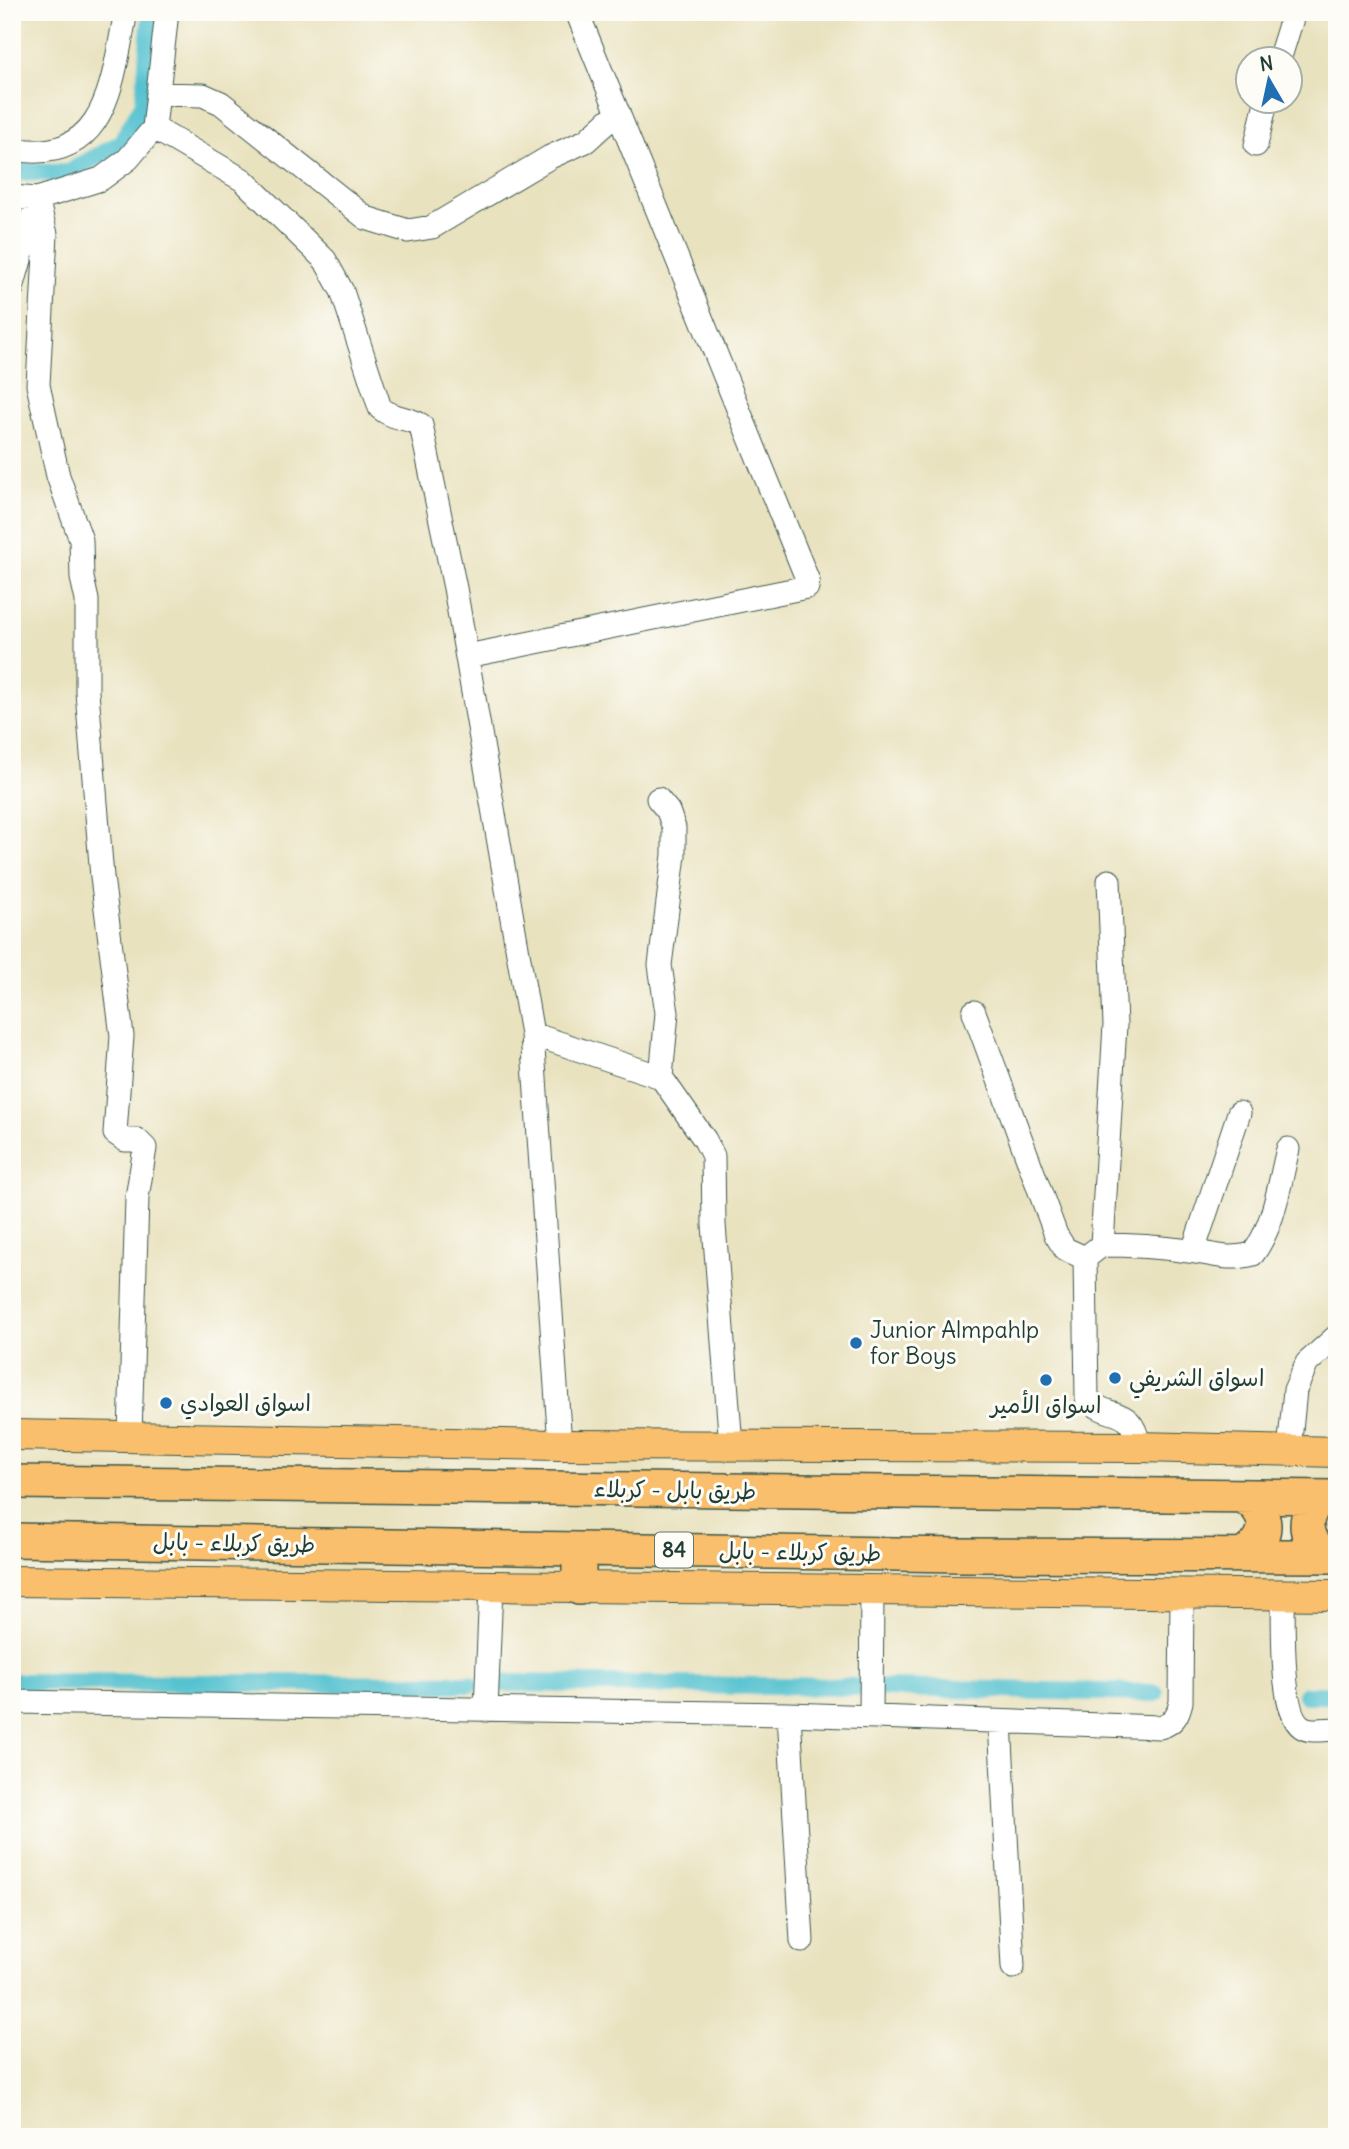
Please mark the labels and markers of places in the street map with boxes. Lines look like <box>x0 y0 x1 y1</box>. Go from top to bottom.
place label: Junior Almpahlp for Boys <box>870 1315 1039 1370</box>
marker: Junior Almpahlp for Boys <box>848 1335 864 1351</box>
place label: اسواق الشريفي <box>1129 1363 1264 1399</box>
marker: اسواق الشريفي <box>1107 1370 1123 1386</box>
marker: اسواق الأمير <box>1038 1372 1054 1388</box>
place label: اسواق العوادي <box>180 1388 311 1420</box>
place label: اسواق الأمير <box>988 1389 1102 1419</box>
marker: اسواق العوادي <box>158 1395 174 1411</box>

